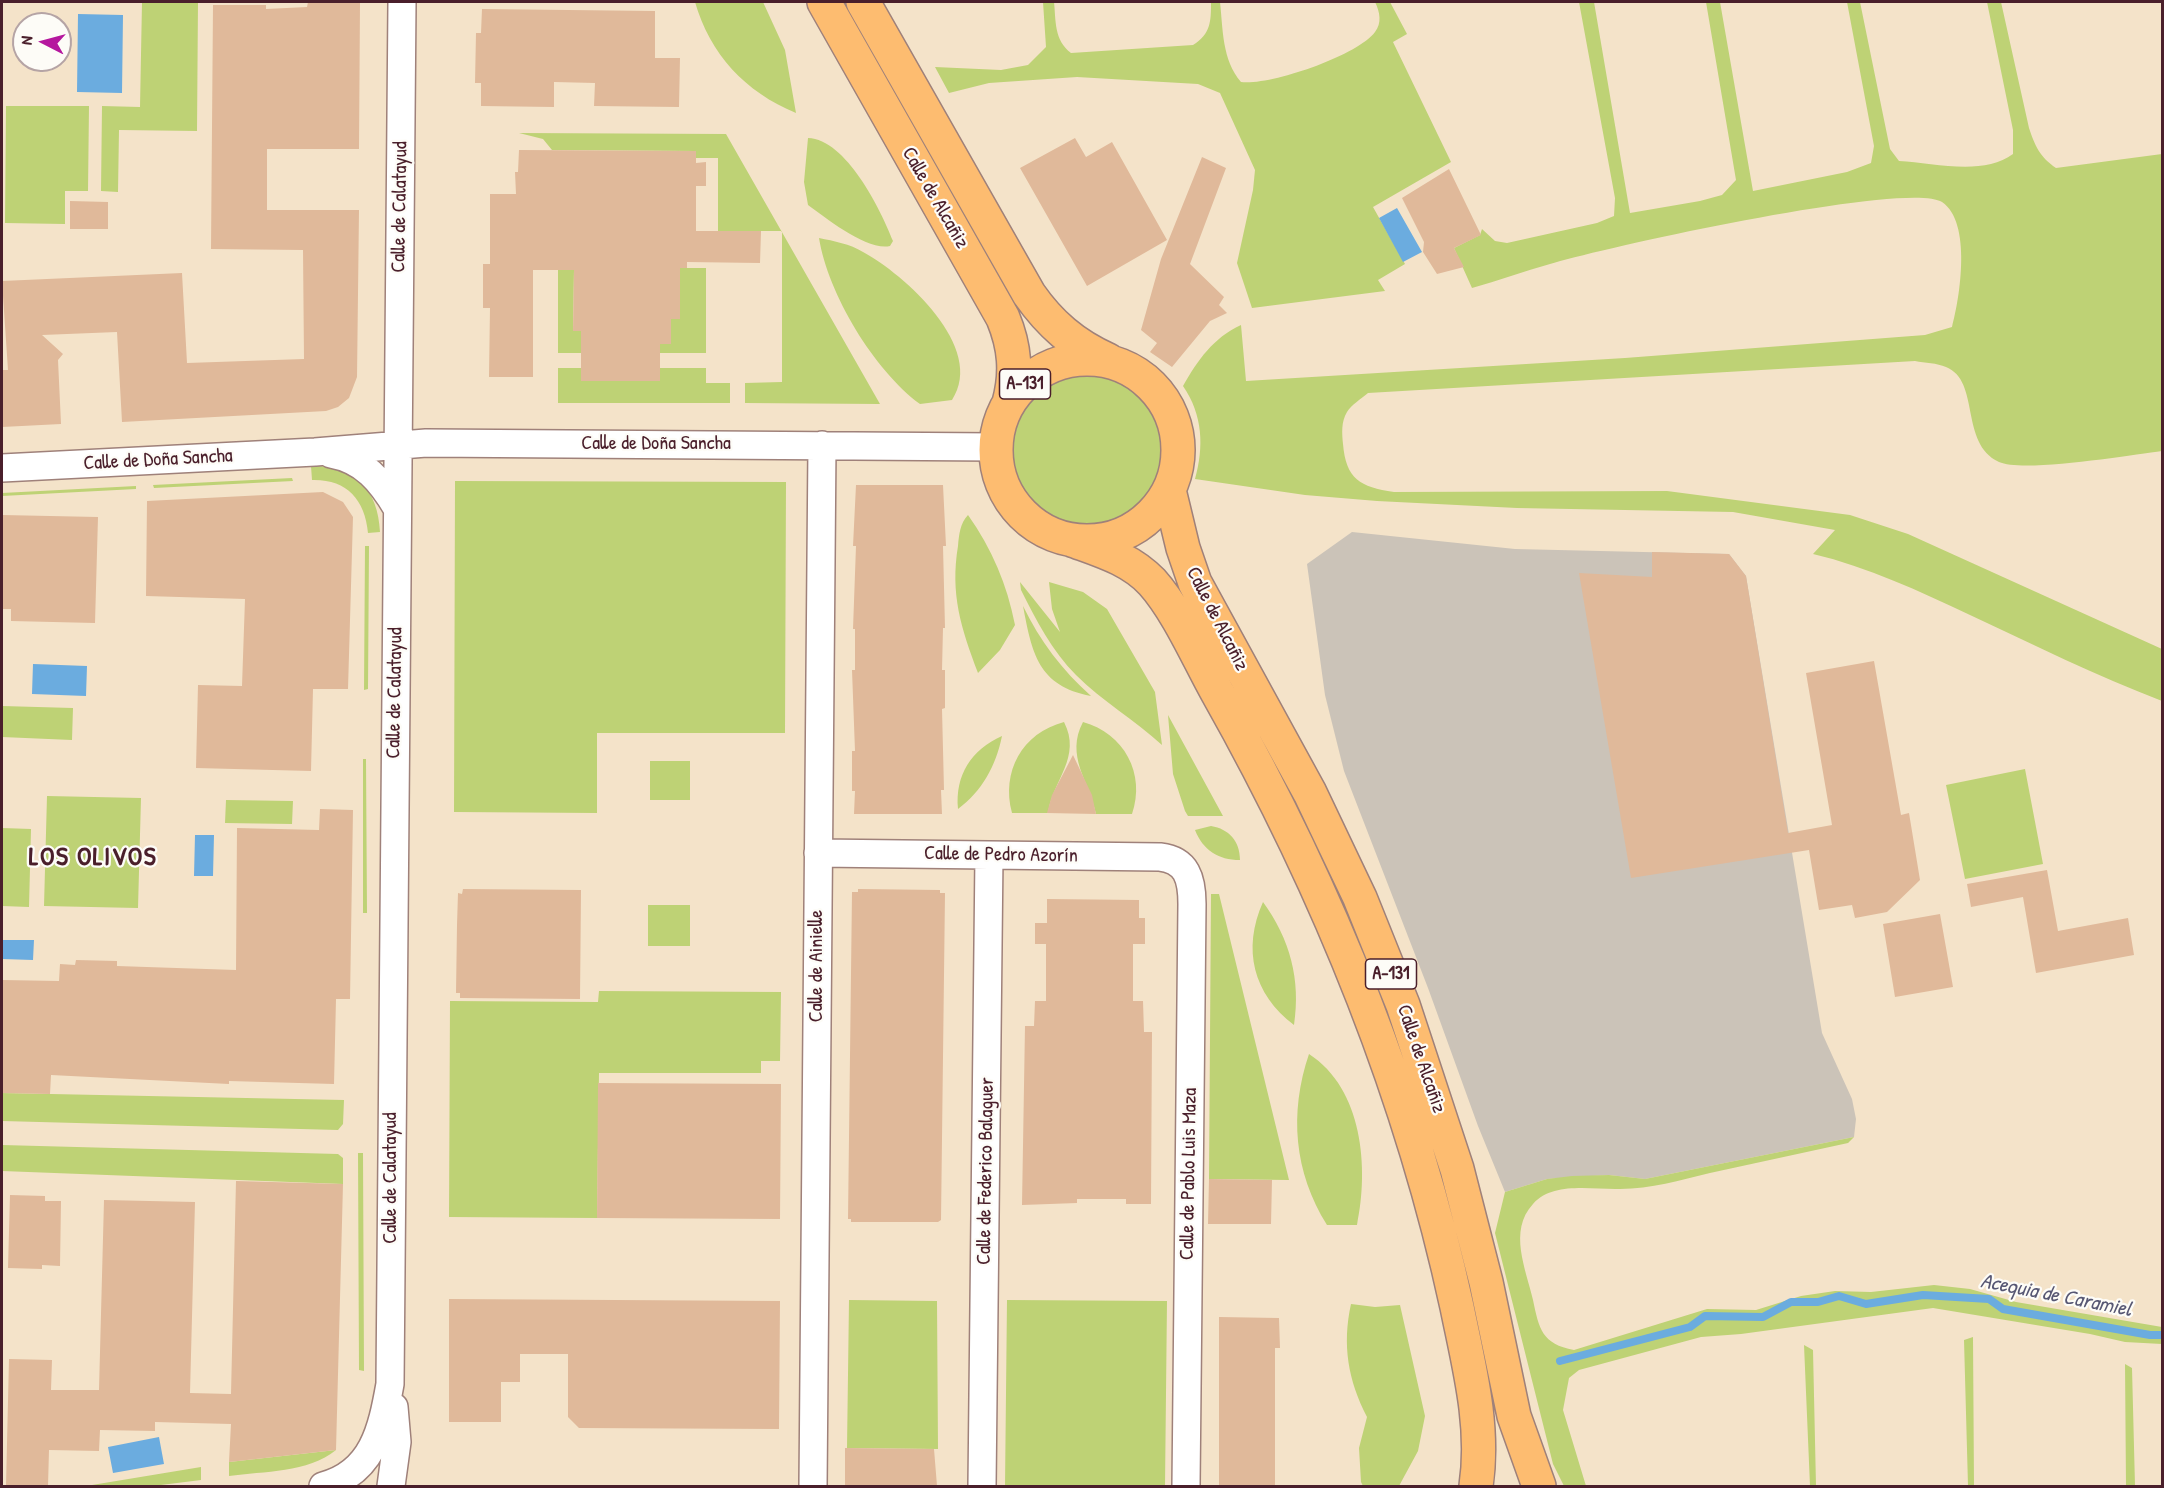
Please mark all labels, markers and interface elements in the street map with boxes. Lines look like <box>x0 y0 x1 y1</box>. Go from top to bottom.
north arrow <box>12 12 72 72</box>
text: N <box>15 35 37 46</box>
street label: Calle de Calatayud <box>387 141 413 273</box>
street label: Calle de Alcañiz <box>896 143 974 253</box>
road number: A-131 <box>1000 369 1050 399</box>
street label: Calle de Doña Sancha <box>581 432 731 456</box>
street label: Calle de Doña Sancha <box>83 444 233 476</box>
street label: Calle de Alcañiz <box>1181 563 1253 675</box>
street label: Calle de Calatayud <box>382 627 408 759</box>
district label: LOS OLIVOS <box>29 842 157 874</box>
street label: Calle de Pedro Azorín <box>924 842 1078 868</box>
street label: Calle de Ainielle <box>805 910 829 1022</box>
road number: A-131 <box>1366 959 1416 989</box>
street label: Calle de Alcañiz <box>1391 1002 1451 1116</box>
street label: Calle de Federico Balaguer <box>972 1077 1000 1265</box>
street label: Calle de Pablo Luis Maza <box>1175 1088 1203 1260</box>
street label: Calle de Calatayud <box>379 1112 403 1244</box>
water label: Acequia de Caramiel <box>1978 1269 2134 1323</box>

